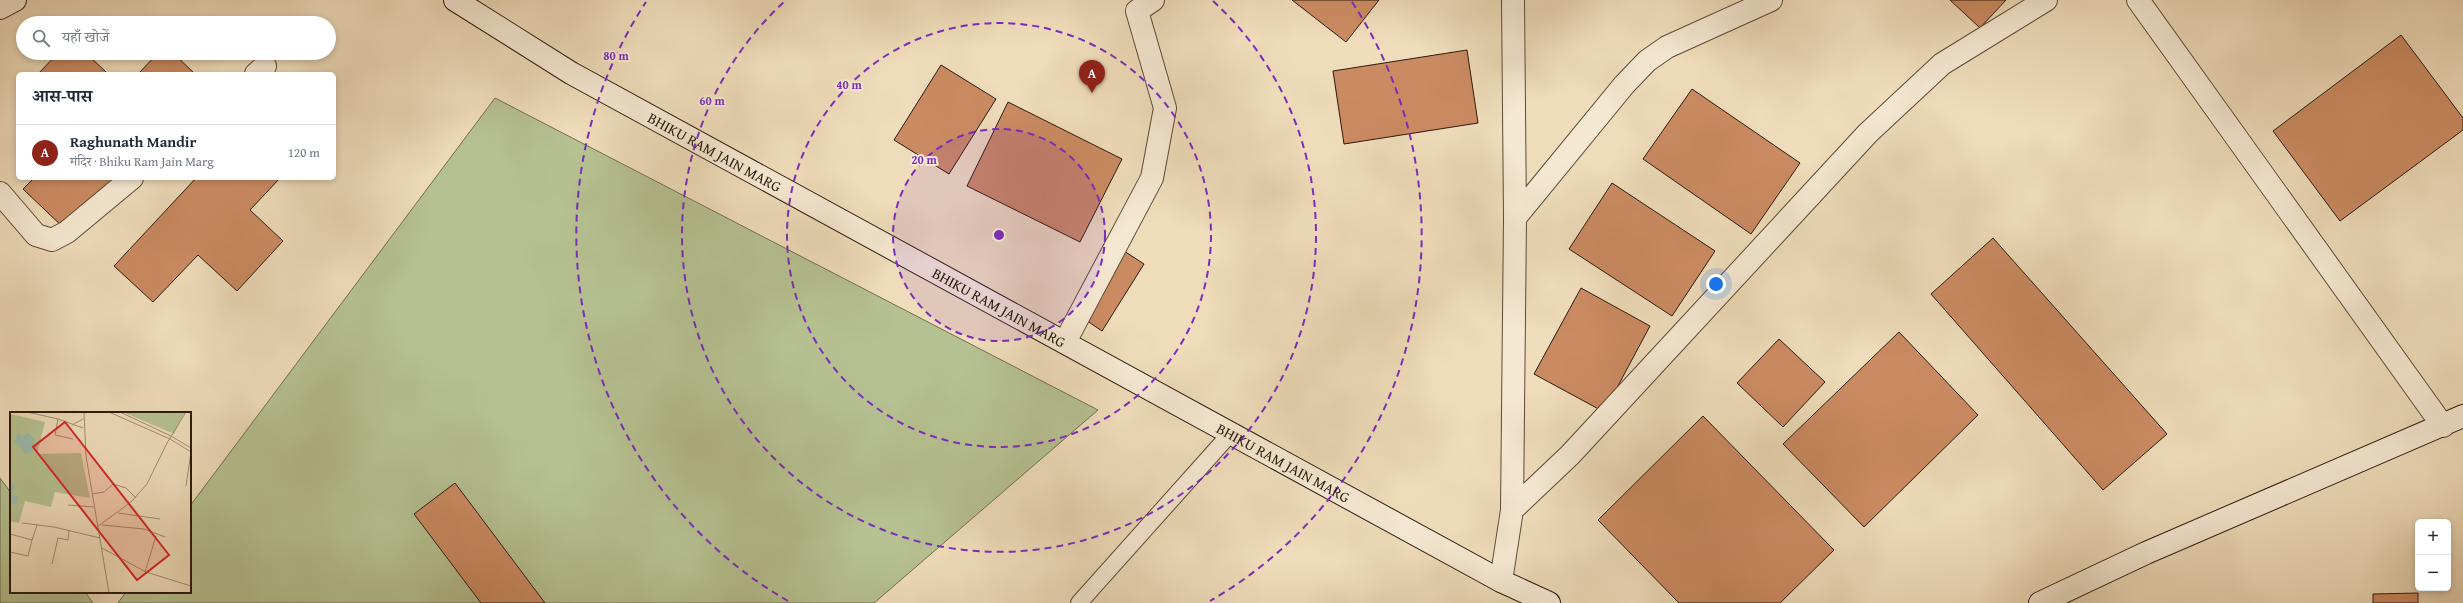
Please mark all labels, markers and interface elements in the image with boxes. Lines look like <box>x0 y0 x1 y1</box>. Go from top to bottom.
search box <box>16 16 336 60</box>
text: यहाँ खोजें <box>62 26 109 47</box>
icon: search <box>30 27 52 49</box>
text: 80 m <box>603 47 629 64</box>
pin: A <box>1079 60 1105 93</box>
text: 40 m <box>836 76 862 93</box>
text: आस-पास <box>32 83 92 108</box>
text: 60 m <box>699 92 725 109</box>
street label: BHIKU RAM JAIN MARG <box>644 107 785 197</box>
text: Raghunath Mandir <box>70 131 196 152</box>
text: A <box>41 143 49 162</box>
text: 120 m <box>288 143 320 162</box>
text: 20 m <box>911 151 937 168</box>
text: मंदिर · Bhiku Ram Jain Marg <box>70 152 214 171</box>
centre of rings <box>992 228 1006 242</box>
street label: BHIKU RAM JAIN MARG <box>929 262 1070 352</box>
your location <box>1706 274 1726 294</box>
inset map <box>10 412 191 593</box>
street label: BHIKU RAM JAIN MARG <box>1213 417 1354 507</box>
map controls <box>2415 519 2451 591</box>
button: + <box>2415 519 2451 555</box>
button: − <box>2415 555 2451 591</box>

